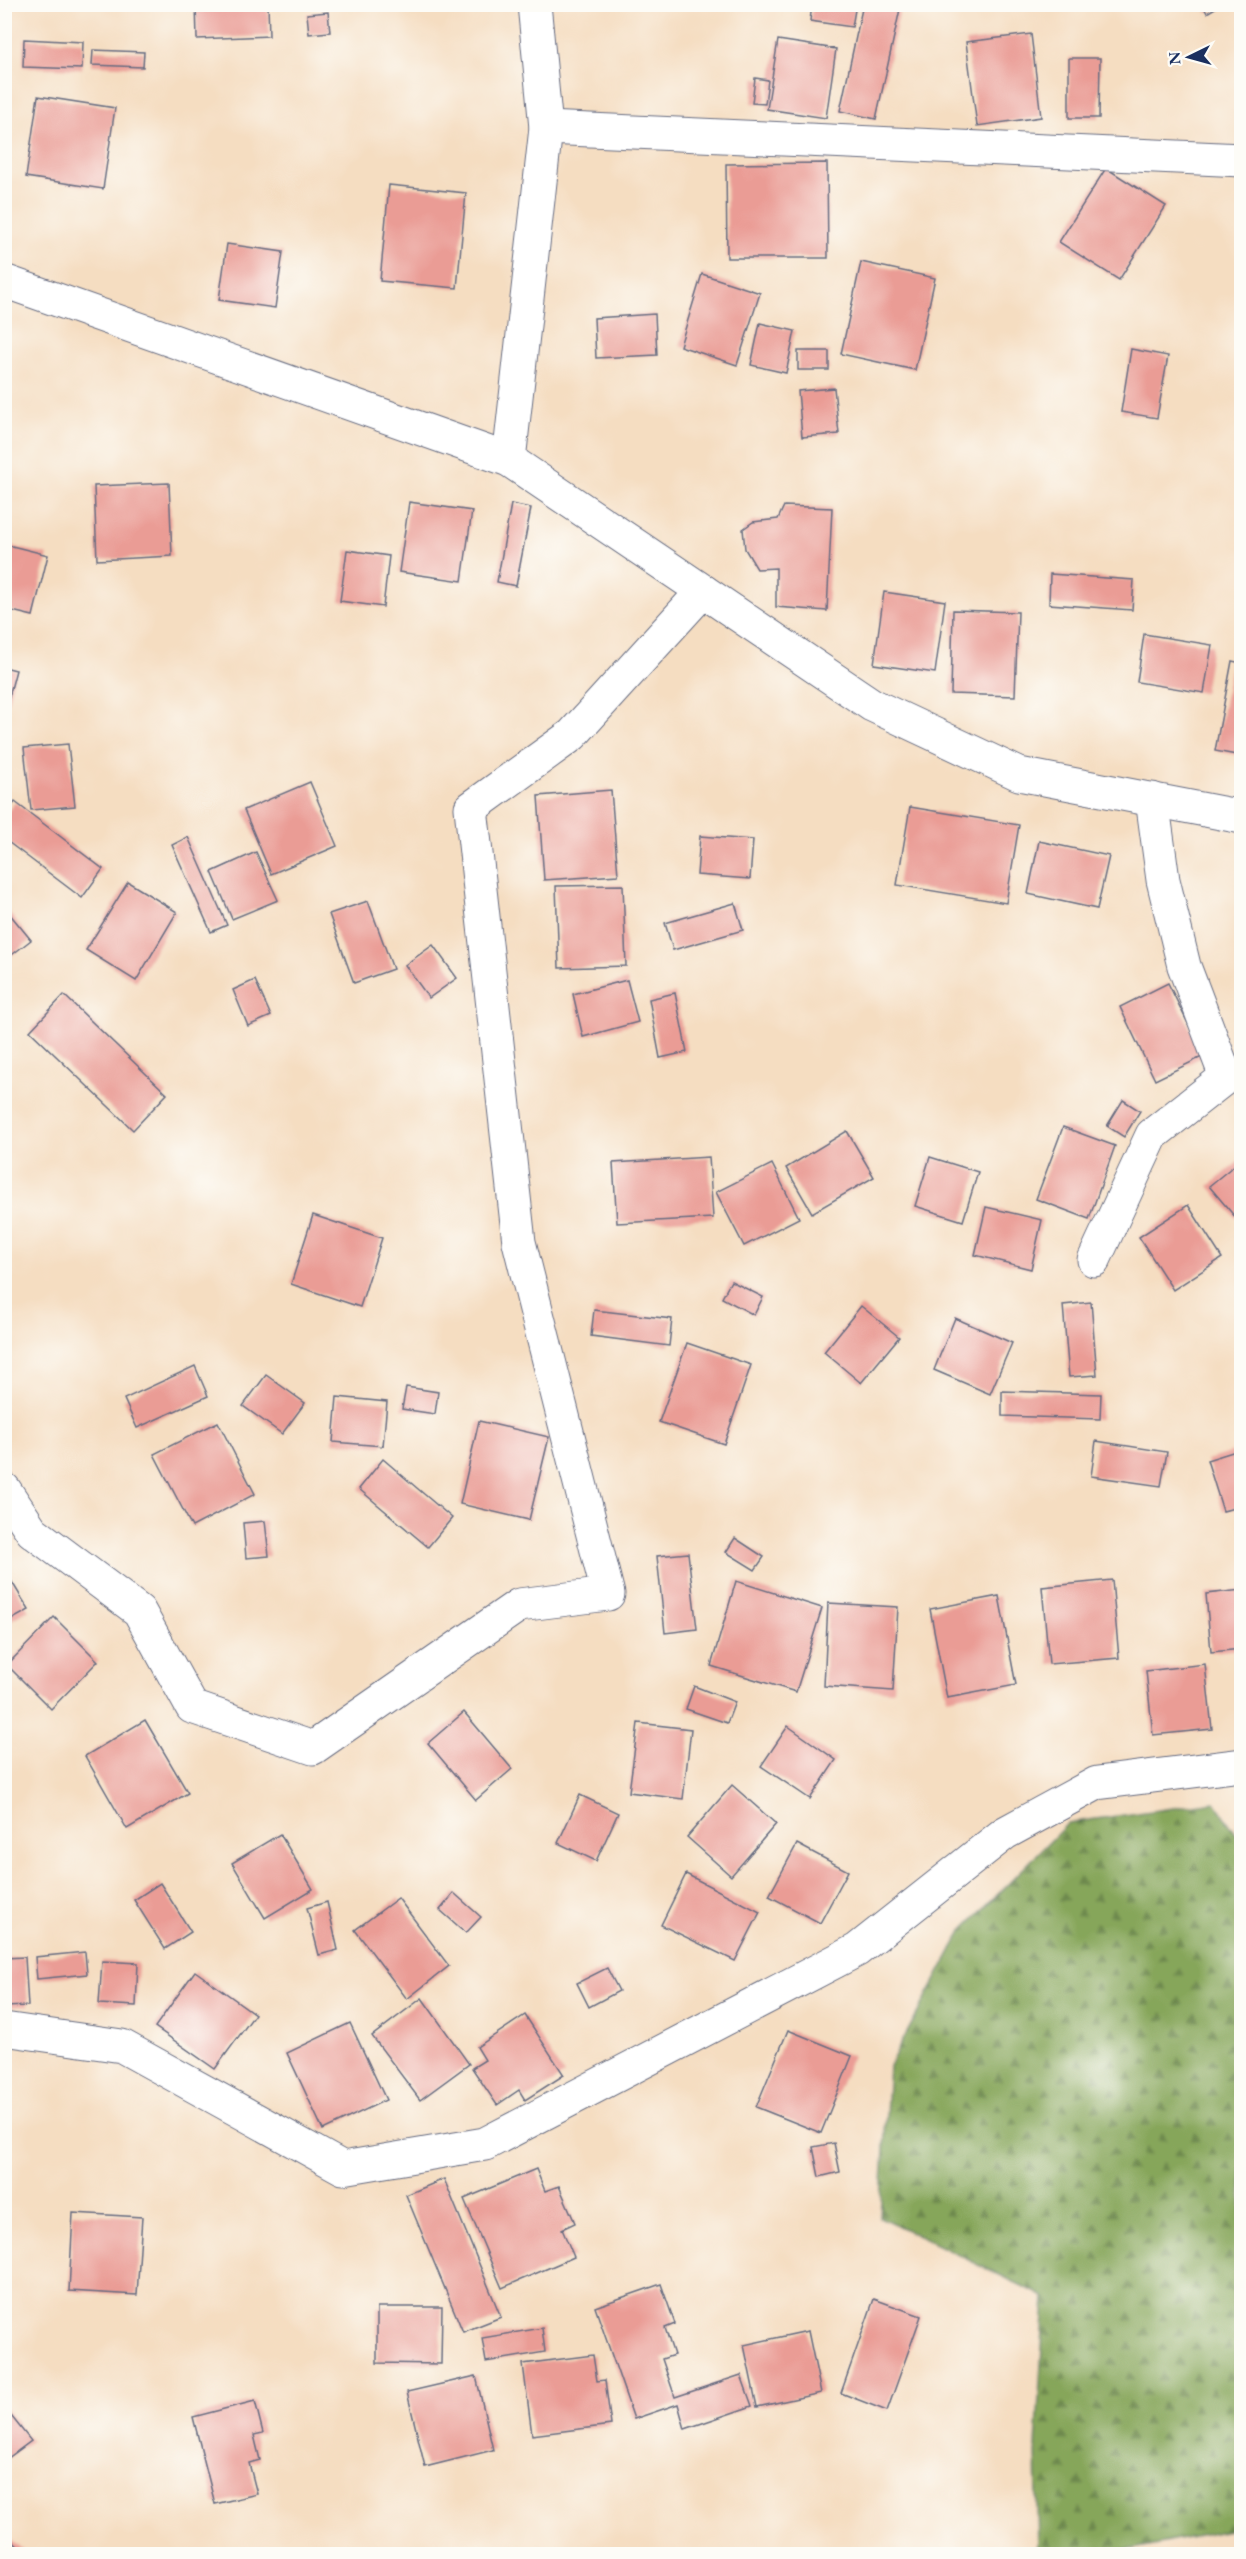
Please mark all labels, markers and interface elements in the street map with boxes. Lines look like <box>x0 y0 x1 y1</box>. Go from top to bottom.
north arrow <box>1159 27 1219 87</box>
text: N <box>1164 51 1186 66</box>

